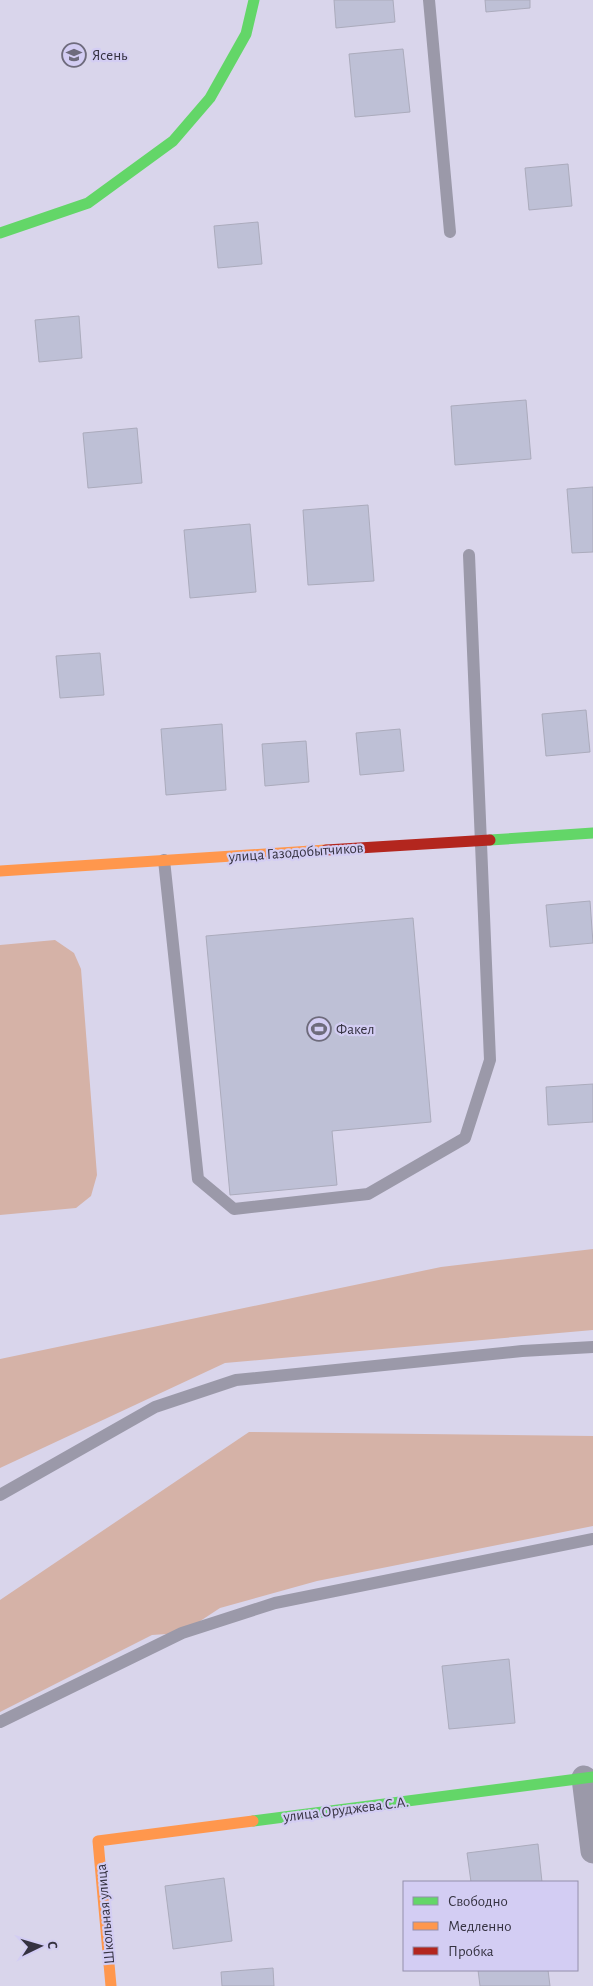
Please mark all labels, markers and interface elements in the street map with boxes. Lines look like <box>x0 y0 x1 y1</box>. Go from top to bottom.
school or university icon: Ясень <box>61 42 87 68</box>
place label: Ясень <box>92 48 128 63</box>
street label: улица Газодобытчиков <box>227 840 364 865</box>
sports icon: Факел <box>306 1016 332 1042</box>
place label: Факел <box>336 1022 374 1037</box>
street label: улица Оруджева С.А. <box>282 1794 410 1825</box>
street label: Школьная улица <box>94 1863 117 1965</box>
legend <box>403 1881 578 1971</box>
text: Свободно <box>448 1894 508 1909</box>
text: Медленно <box>448 1919 512 1934</box>
north arrow <box>15 1921 65 1971</box>
text: С <box>45 1940 59 1950</box>
text: Пробка <box>448 1944 494 1959</box>

